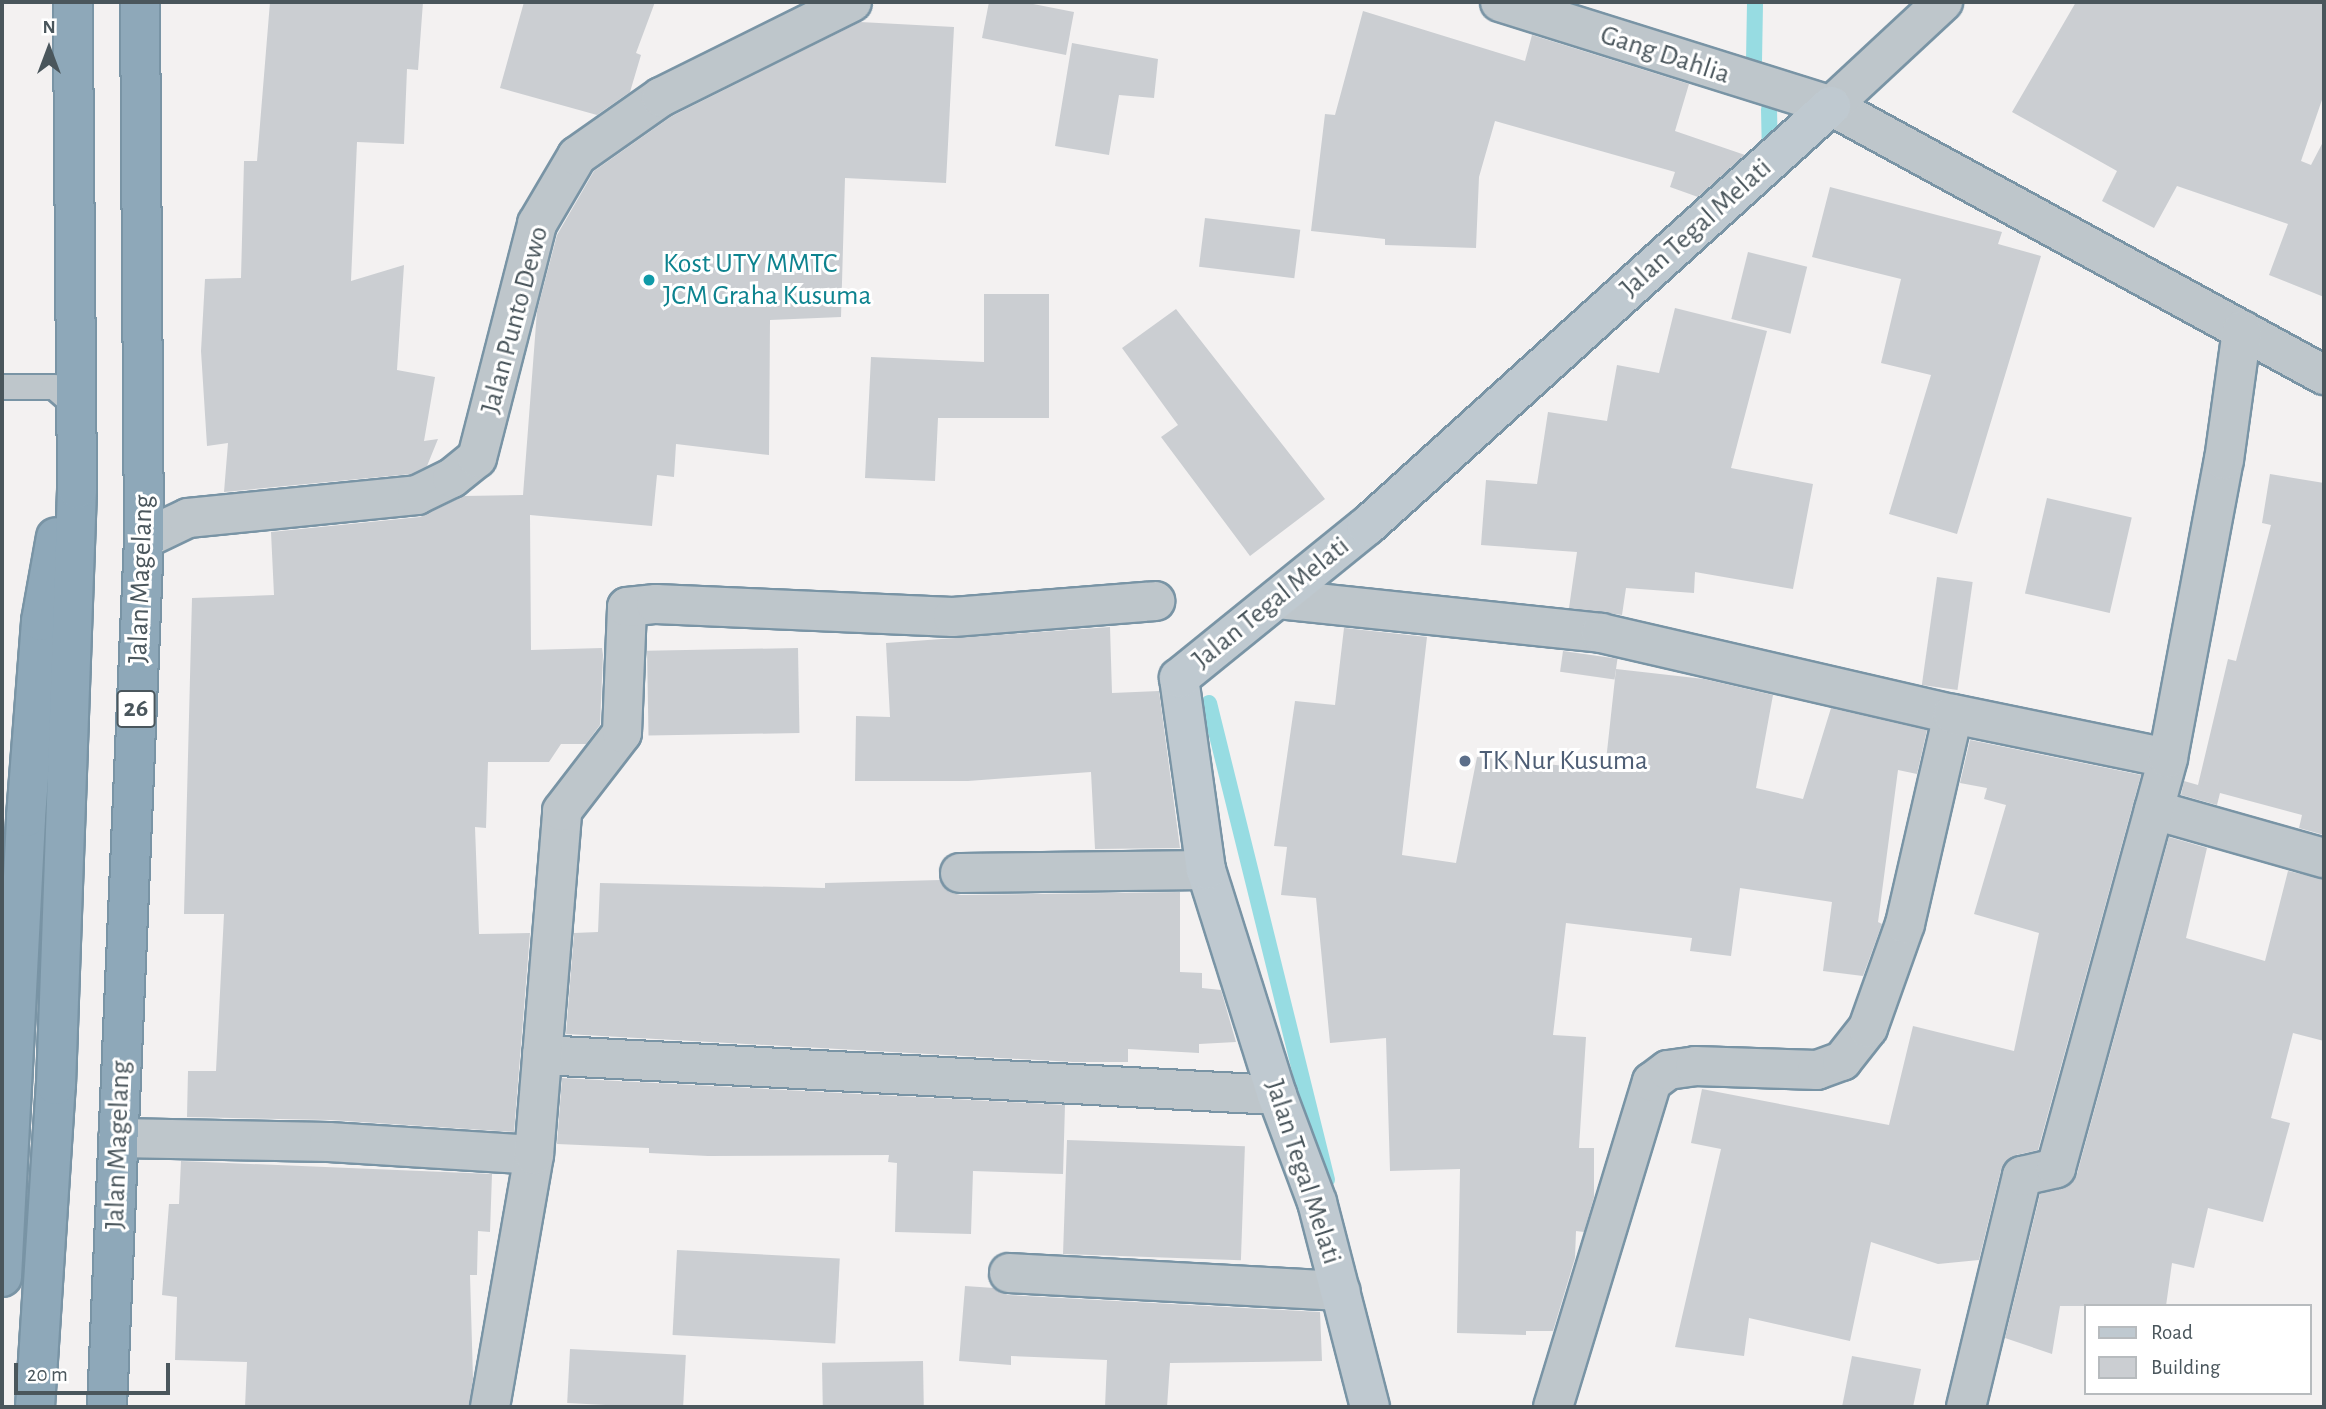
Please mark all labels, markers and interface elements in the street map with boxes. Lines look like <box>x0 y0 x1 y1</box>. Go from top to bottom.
north arrow <box>14 14 84 84</box>
text: N <box>42 18 56 37</box>
street label: Gang Dahlia <box>1596 18 1734 92</box>
street label: Jalan Tegal Melati <box>1613 151 1779 305</box>
street label: Jalan Punto Dewo <box>474 223 556 417</box>
place label: Kost UTY MMTC JCM Graha Kusuma <box>663 247 871 313</box>
marker: Kost UTY MMTC JCM Graha Kusuma <box>641 272 657 288</box>
street label: Jalan Magelang <box>121 494 161 664</box>
street label: Jalan Tegal Melati <box>1186 530 1356 676</box>
road number: 26 <box>115 687 157 732</box>
place label: TK Nur Kusuma <box>1479 744 1648 778</box>
marker: TK Nur Kusuma <box>1457 753 1473 769</box>
street label: Jalan Magelang <box>98 1060 138 1230</box>
street label: Jalan Tegal Melati <box>1257 1076 1349 1268</box>
legend <box>2084 1304 2312 1395</box>
text: Road <box>2151 1322 2193 1343</box>
scale bar <box>18 1350 173 1394</box>
text: Building <box>2151 1357 2220 1378</box>
text: 20 m <box>27 1364 68 1385</box>

